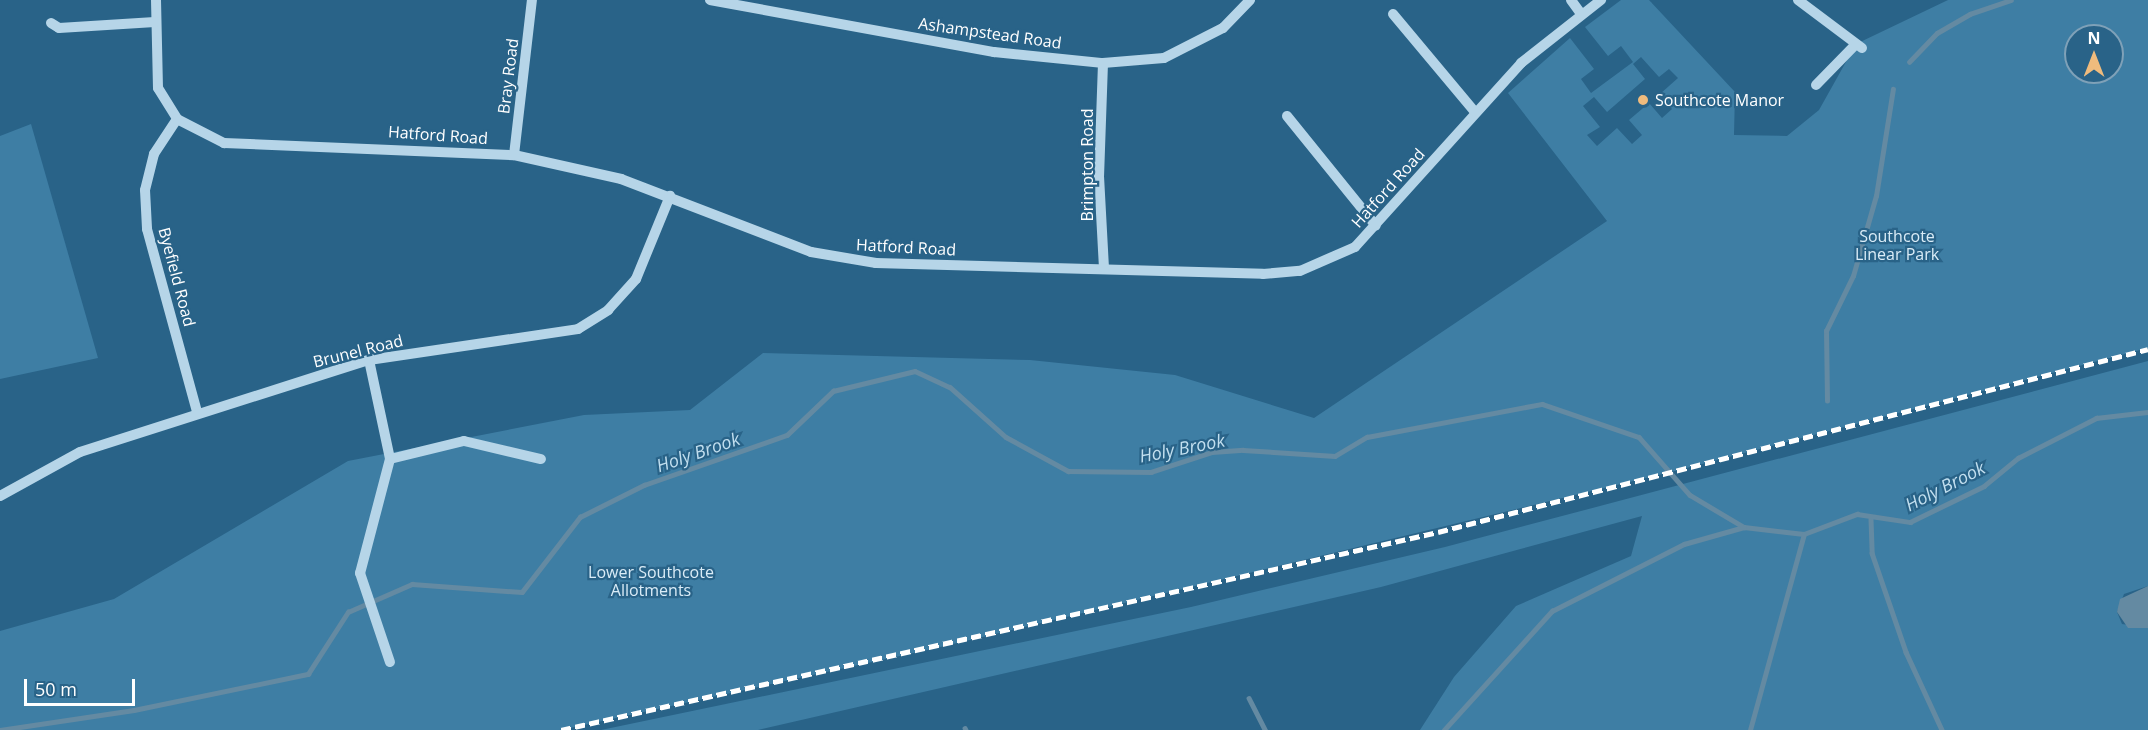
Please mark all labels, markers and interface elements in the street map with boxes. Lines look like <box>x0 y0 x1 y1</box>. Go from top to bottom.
street label: Ashampstead Road <box>917 13 1063 53</box>
north arrow <box>2064 24 2124 84</box>
text: N <box>2087 27 2101 49</box>
street label: Bray Road <box>494 37 522 115</box>
place label: Southcote Manor <box>1655 90 1784 110</box>
marker: Southcote Manor <box>1636 93 1650 107</box>
street label: Brimpton Road <box>1077 109 1097 221</box>
street label: Hatford Road <box>387 122 489 148</box>
street label: Hatford Road <box>1347 144 1429 232</box>
street label: Byefield Road <box>155 225 199 329</box>
park label: Southcote Linear Park <box>1855 226 1939 264</box>
street label: Hatford Road <box>856 235 956 259</box>
street label: Brunel Road <box>311 331 405 371</box>
water label: Holy Brook <box>653 428 743 476</box>
water label: Holy Brook <box>1137 429 1227 467</box>
water label: Holy Brook <box>1901 457 1989 515</box>
park label: Lower Southcote Allotments <box>588 562 714 600</box>
scale bar <box>27 667 138 705</box>
text: 50 m <box>35 677 77 701</box>

